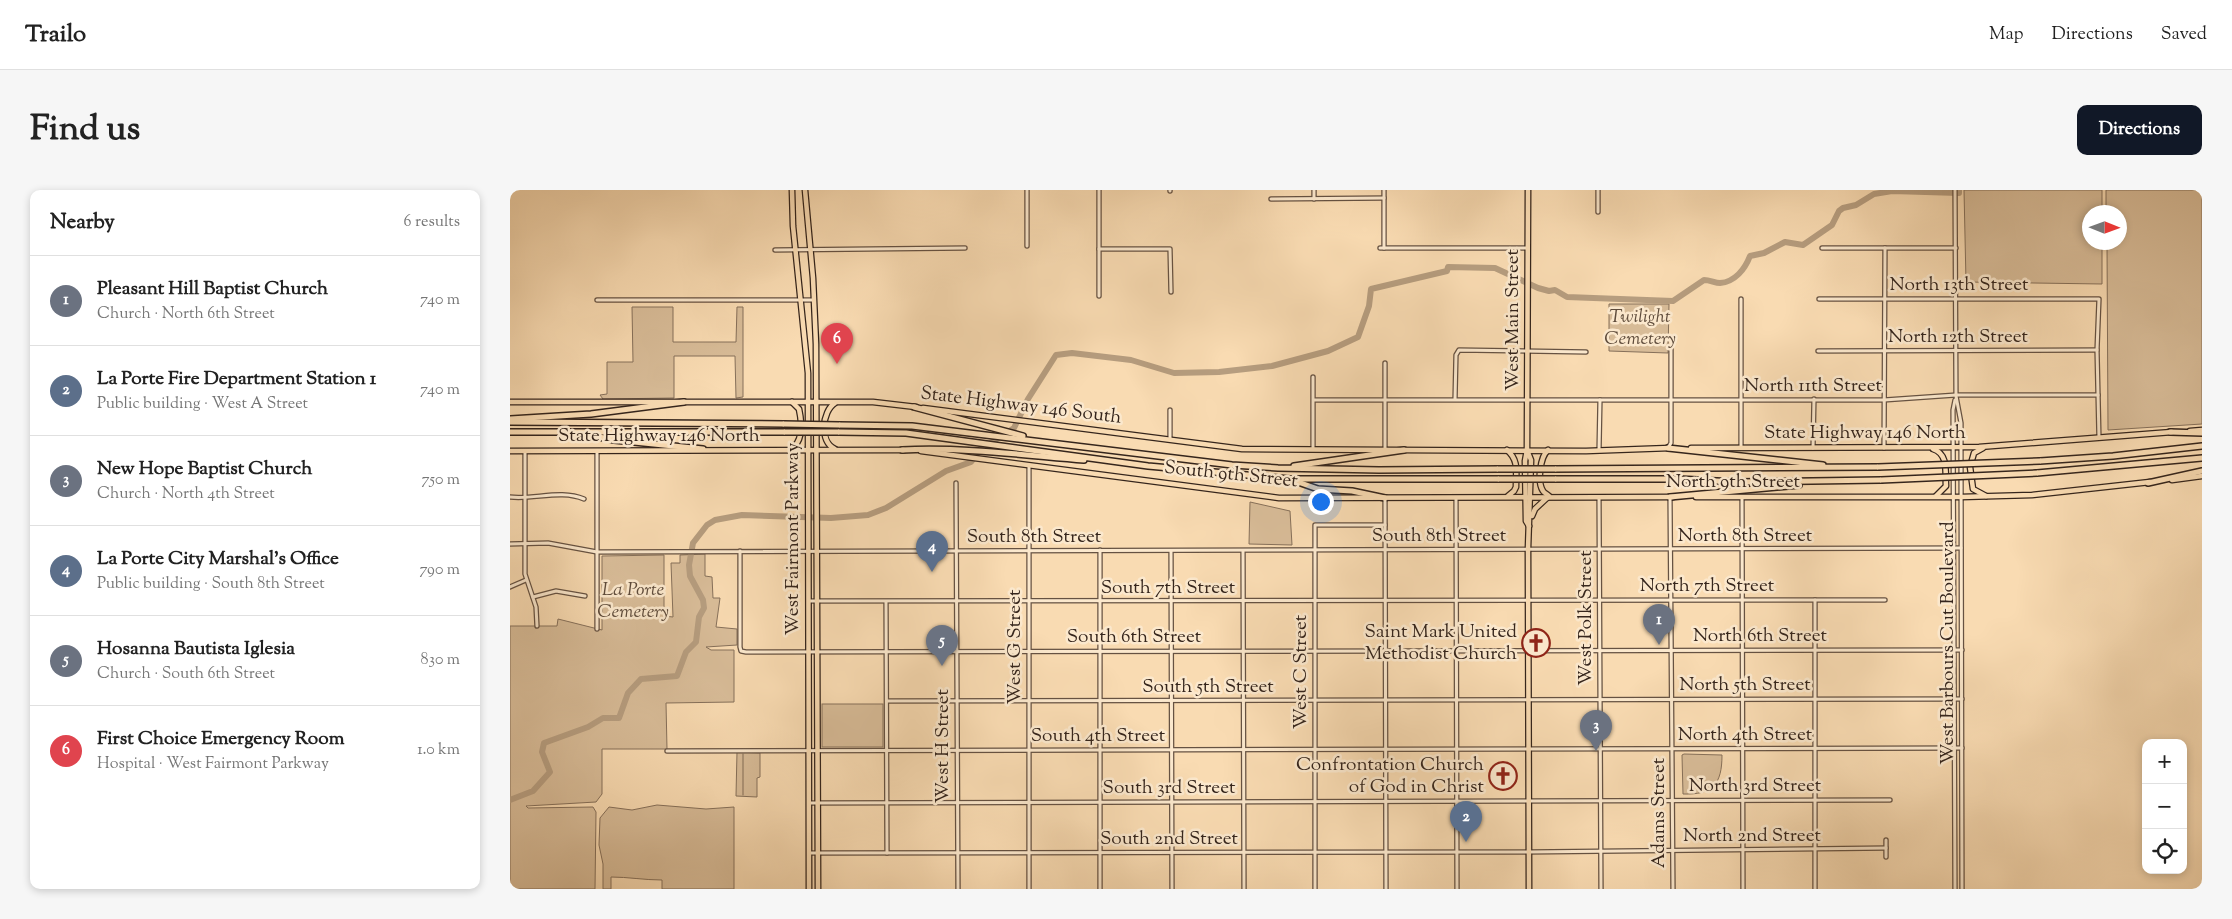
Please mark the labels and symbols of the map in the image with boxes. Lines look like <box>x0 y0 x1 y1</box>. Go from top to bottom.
north arrow <box>2082 205 2127 250</box>
street label: West Main Street <box>1500 248 1527 391</box>
street label: North 13th Street <box>1890 272 2029 299</box>
park label: Twilight Cemetery <box>1604 304 1676 353</box>
pin: 6 <box>821 323 853 364</box>
street label: North 12th Street <box>1888 324 2029 351</box>
street label: North 11th Street <box>1744 373 1882 400</box>
street label: State Highway 146 South <box>919 380 1123 432</box>
street label: State Highway 146 North <box>1764 420 1966 447</box>
street label: State Highway 146 North <box>558 423 760 450</box>
street label: West Fairmont Parkway <box>780 442 807 636</box>
street label: South 9th Street <box>1163 455 1300 495</box>
street label: North 9th Street <box>1666 469 1801 496</box>
your location <box>1308 489 1334 515</box>
street label: West Barbours Cut Boulevard <box>1935 521 1962 765</box>
street label: South 8th Street <box>1372 523 1507 550</box>
street label: North 8th Street <box>1678 523 1813 550</box>
street label: South 8th Street <box>967 524 1102 551</box>
pin: 4 <box>916 531 948 572</box>
street label: West Polk Street <box>1573 550 1600 686</box>
street label: North 7th Street <box>1640 573 1775 600</box>
street label: South 7th Street <box>1101 575 1236 602</box>
park label: La Porte Cemetery <box>597 577 669 626</box>
street label: West G Street <box>1002 589 1029 704</box>
pin: 1 <box>1643 604 1675 645</box>
street label: West C Street <box>1288 614 1315 729</box>
place label: Saint Mark United Methodist Church <box>1364 619 1517 668</box>
street label: North 6th Street <box>1693 623 1828 650</box>
street label: South 6th Street <box>1067 624 1202 651</box>
pin: 5 <box>926 625 958 666</box>
church icon: Saint Mark United Methodist Church <box>1521 628 1551 658</box>
street label: North 5th Street <box>1679 672 1811 699</box>
street label: South 5th Street <box>1142 674 1274 701</box>
street label: West H Street <box>930 688 957 803</box>
pin: 3 <box>1580 710 1612 751</box>
street label: North 4th Street <box>1678 722 1813 749</box>
street label: South 4th Street <box>1031 723 1166 750</box>
place label: Confrontation Church of God in Christ <box>1296 752 1484 801</box>
street label: Adams Street <box>1646 757 1673 868</box>
church icon: Confrontation Church of God in Christ <box>1488 761 1518 791</box>
street label: North 3rd Street <box>1689 773 1822 800</box>
street label: South 3rd Street <box>1103 775 1236 802</box>
pin: 2 <box>1450 801 1482 842</box>
street label: North 2nd Street <box>1683 823 1821 850</box>
street label: South 2nd Street <box>1100 826 1239 853</box>

